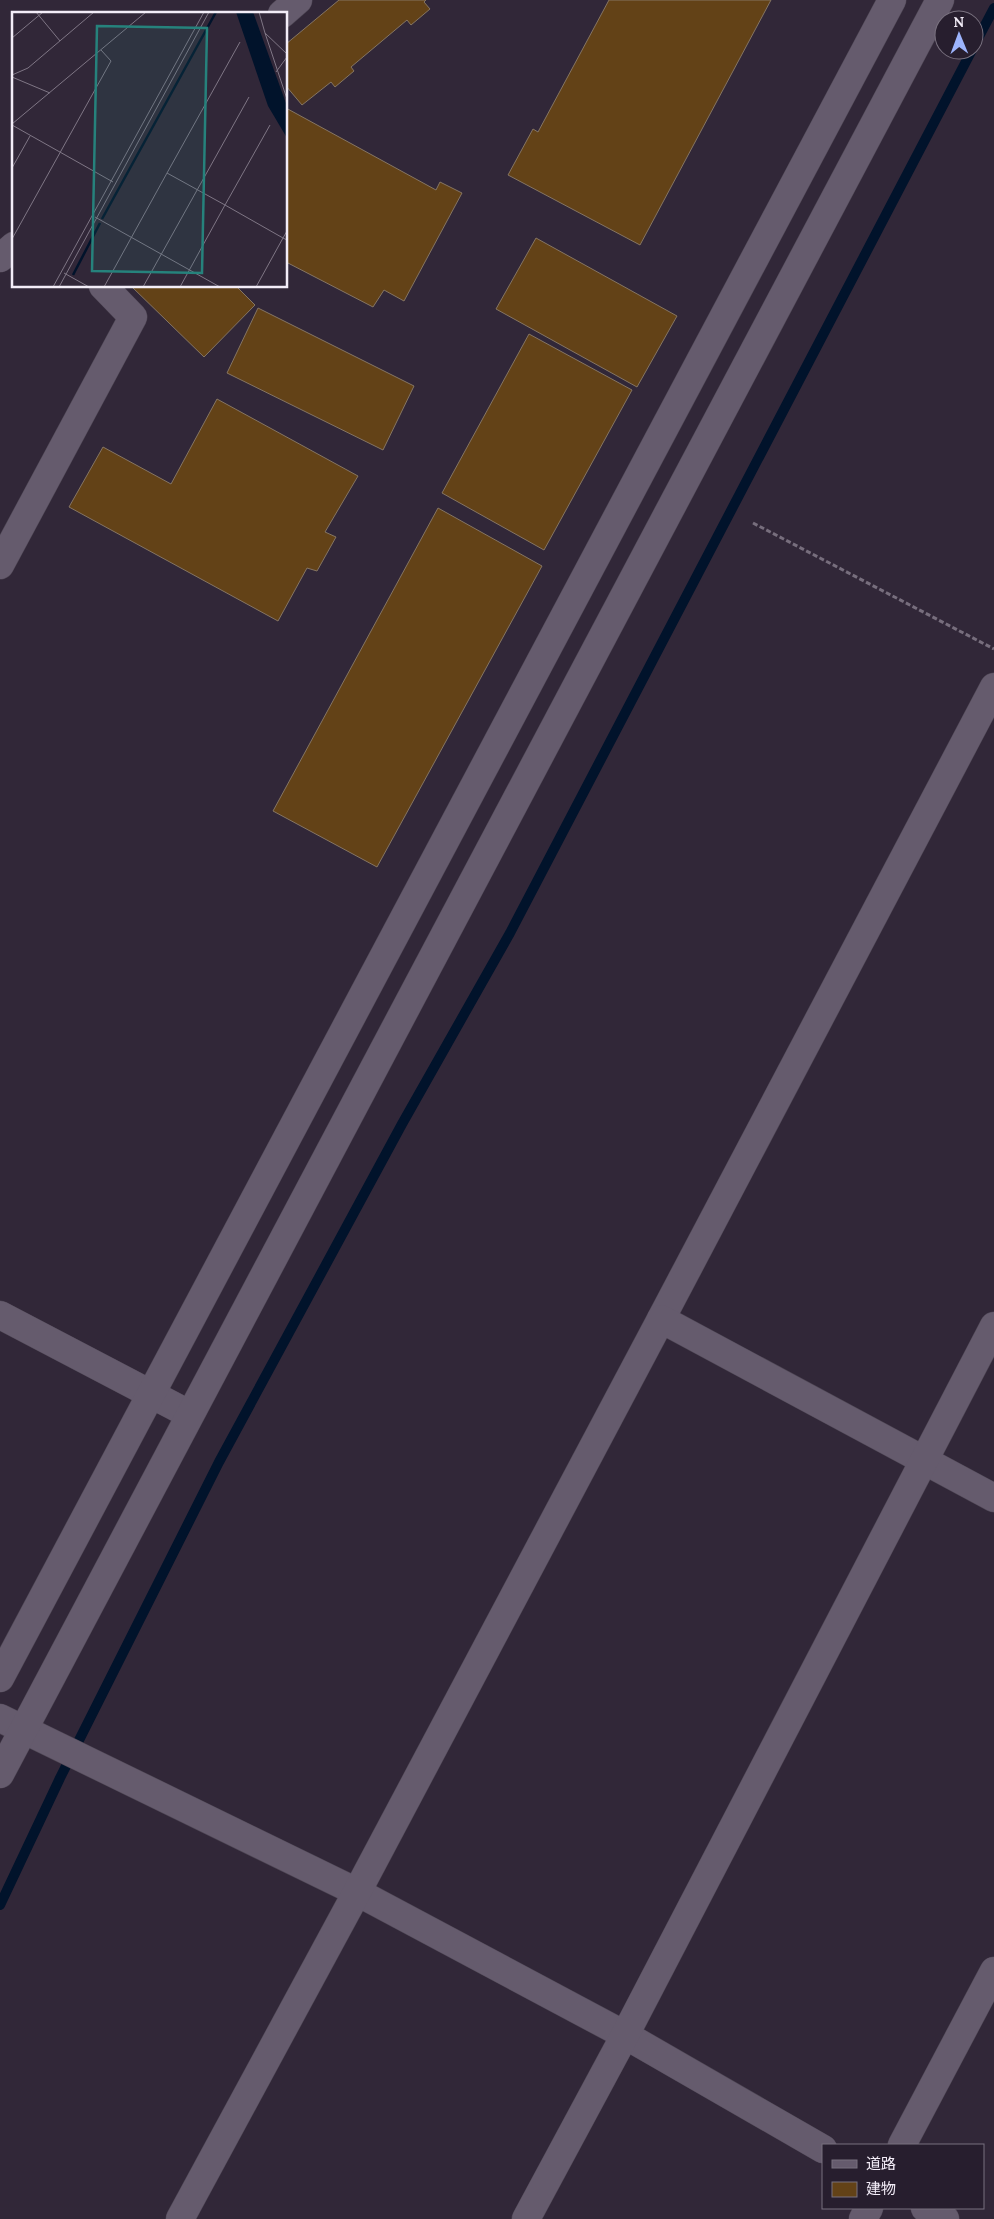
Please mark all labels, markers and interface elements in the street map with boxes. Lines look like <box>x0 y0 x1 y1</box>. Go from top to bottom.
north arrow <box>934 10 984 60</box>
inset map <box>12 12 288 288</box>
text: N <box>953 13 965 31</box>
legend <box>822 2144 984 2209</box>
text: 道路 <box>866 2154 896 2173</box>
text: 建物 <box>866 2179 896 2198</box>

